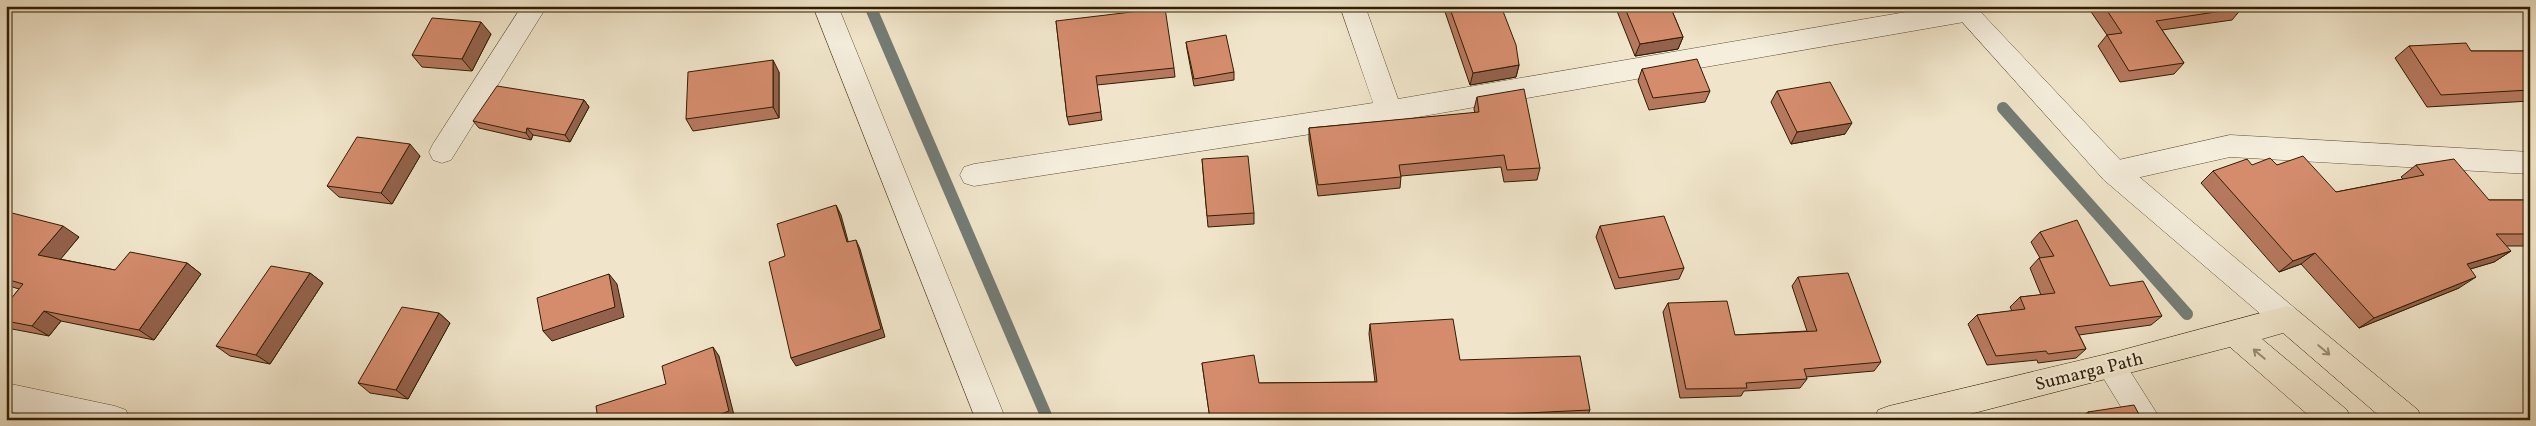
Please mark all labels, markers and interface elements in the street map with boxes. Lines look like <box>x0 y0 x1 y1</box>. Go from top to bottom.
one-way arrow <box>2318 345 2331 356</box>
street label: Sumarga Path <box>2033 347 2146 398</box>
one-way arrow <box>2253 348 2266 360</box>

